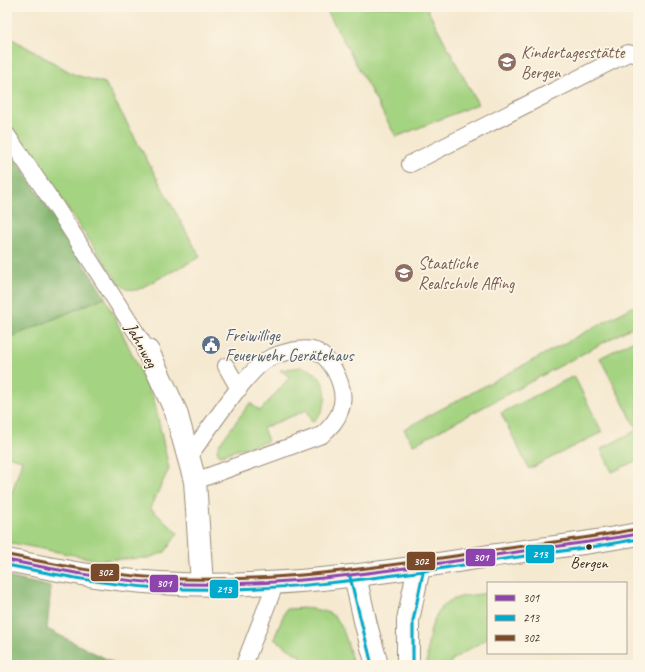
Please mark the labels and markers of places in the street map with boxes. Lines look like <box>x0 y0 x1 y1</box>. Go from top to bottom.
place label: Kindertagesstätte Bergen <box>521 42 626 83</box>
school or university icon: Kindertagesstätte Bergen <box>496 51 518 73</box>
place label: Staatliche Realschule Affing <box>418 253 515 294</box>
school or university icon: Staatliche Realschule Affing <box>393 262 415 284</box>
place label: Freiwillige Feuerwehr Gerätehaus <box>225 325 356 366</box>
public building icon: Freiwillige Feuerwehr Gerätehaus <box>200 334 222 356</box>
marker: Bergen <box>584 542 594 552</box>
place label: Bergen <box>570 553 608 573</box>

